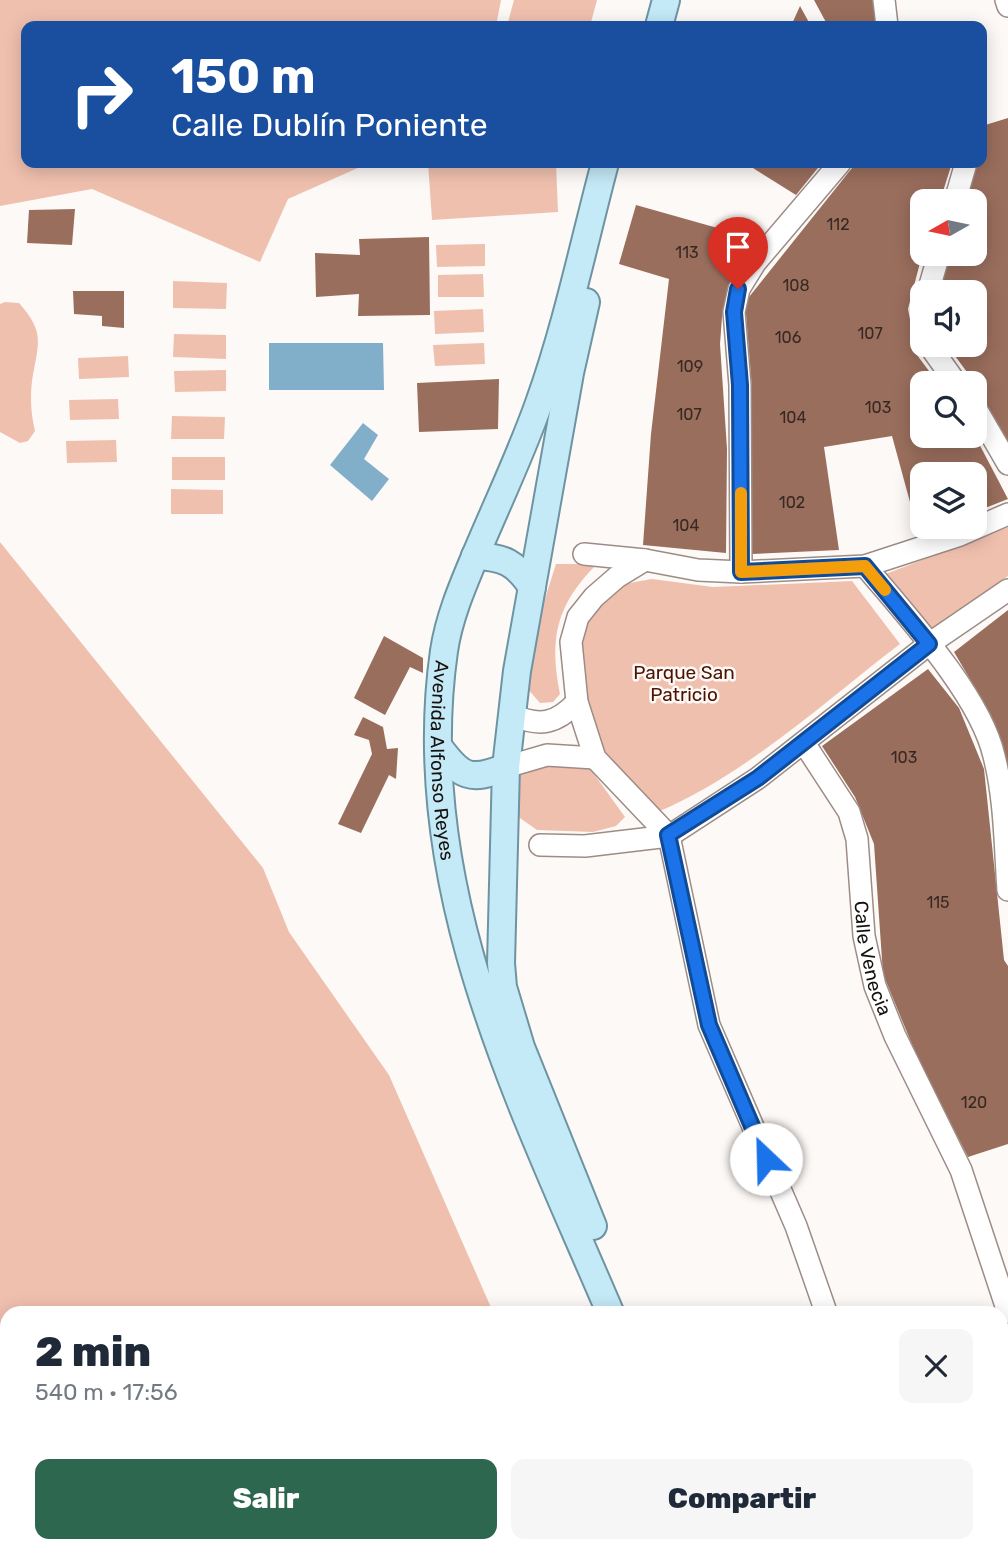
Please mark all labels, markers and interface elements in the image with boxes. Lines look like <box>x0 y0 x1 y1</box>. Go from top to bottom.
text: 150 m <box>171 47 316 105</box>
icon: right <box>56 49 147 140</box>
text: Calle Dublín Poniente <box>171 106 488 144</box>
north arrow <box>910 189 987 266</box>
map controls <box>910 189 987 539</box>
house number: 112 <box>826 215 850 234</box>
pin <box>708 217 768 289</box>
icon: arrive <box>719 228 757 266</box>
house number: 113 <box>675 243 699 262</box>
house number: 108 <box>782 276 810 295</box>
button: sound <box>910 280 987 357</box>
house number: 107 <box>857 324 883 343</box>
house number: 106 <box>775 328 802 347</box>
house number: 109 <box>677 357 703 376</box>
button: search <box>910 371 987 448</box>
house number: 103 <box>865 398 891 417</box>
house number: 107 <box>676 405 702 424</box>
house number: 104 <box>780 408 807 427</box>
button: layers <box>910 462 987 539</box>
house number: 102 <box>779 493 805 512</box>
house number: 104 <box>673 516 700 535</box>
street label: Avenida Alfonso Reyes <box>426 659 459 862</box>
park label: Parque San Patricio <box>633 661 735 706</box>
house number: 103 <box>891 748 917 767</box>
house number: 115 <box>926 893 950 912</box>
street label: Calle Venecia <box>849 900 897 1019</box>
house number: 120 <box>961 1093 987 1112</box>
position arrow <box>729 1122 803 1196</box>
text: 2 min <box>35 1327 151 1377</box>
button: close <box>899 1329 973 1403</box>
text: 540 m · 17:56 <box>35 1378 178 1406</box>
button: Salir <box>35 1459 497 1539</box>
button: Compartir <box>511 1459 973 1539</box>

